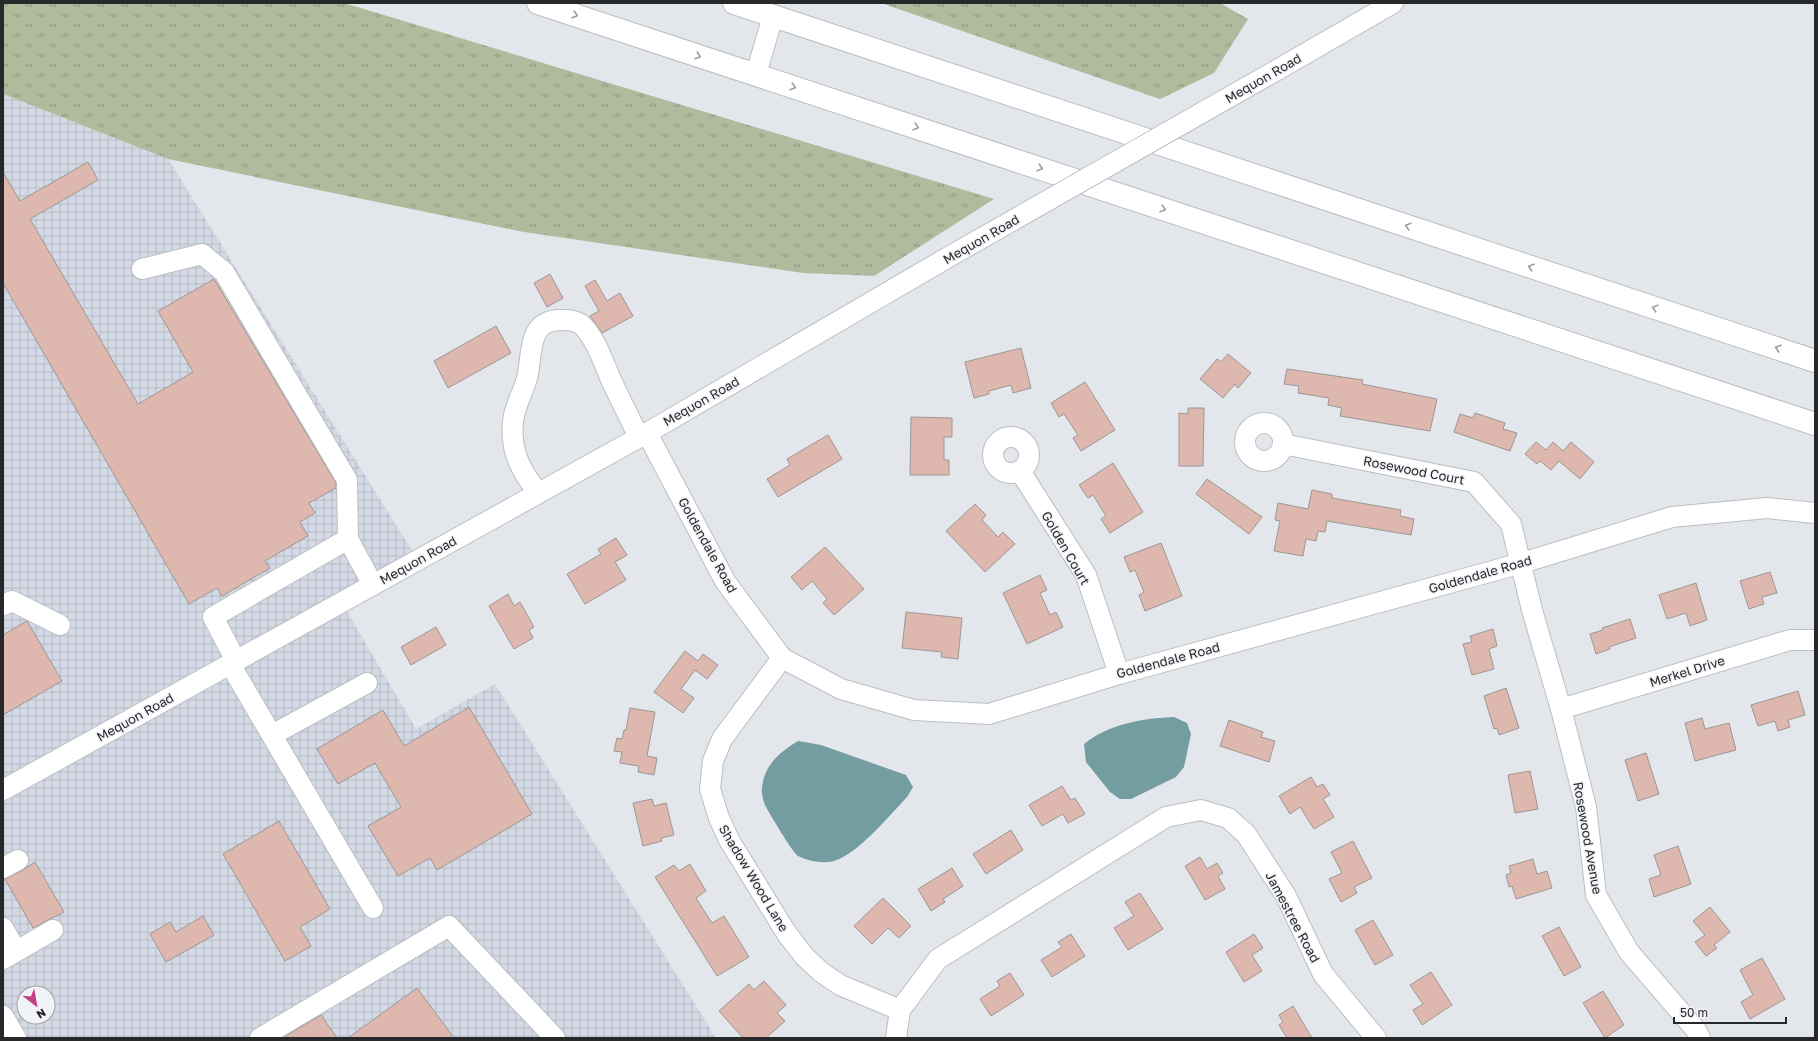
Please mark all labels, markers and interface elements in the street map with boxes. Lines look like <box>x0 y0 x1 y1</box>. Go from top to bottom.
one-way arrow <box>571 10 578 19</box>
street label: Mequon Road <box>1222 50 1304 106</box>
one-way arrow <box>695 51 702 60</box>
one-way arrow <box>789 82 796 90</box>
one-way arrow <box>912 123 919 131</box>
one-way arrow <box>1036 163 1043 172</box>
one-way arrow <box>1159 204 1166 213</box>
street label: Mequon Road <box>940 211 1022 267</box>
one-way arrow <box>1404 222 1411 231</box>
one-way arrow <box>1528 263 1535 271</box>
one-way arrow <box>1651 304 1658 312</box>
one-way arrow <box>1775 345 1782 353</box>
street label: Mequon Road <box>660 373 742 429</box>
street label: Rosewood Court <box>1362 452 1466 488</box>
street label: Goldendale Road <box>675 495 741 595</box>
street label: Golden Court <box>1038 508 1094 588</box>
street label: Mequon Road <box>377 532 459 588</box>
street label: Goldendale Road <box>1427 552 1533 596</box>
street label: Goldendale Road <box>1114 638 1222 682</box>
street label: Merkel Drive <box>1647 652 1727 690</box>
street label: Mequon Road <box>94 689 176 745</box>
street label: Rosewood Avenue <box>1570 780 1606 896</box>
street label: Shadow Wood Lane <box>716 821 792 935</box>
street label: Jamestree Road <box>1262 869 1324 965</box>
north arrow <box>16 985 56 1025</box>
scale bar <box>1674 999 1786 1025</box>
text: 50 m <box>1680 1005 1708 1020</box>
text: N <box>34 1006 48 1022</box>

